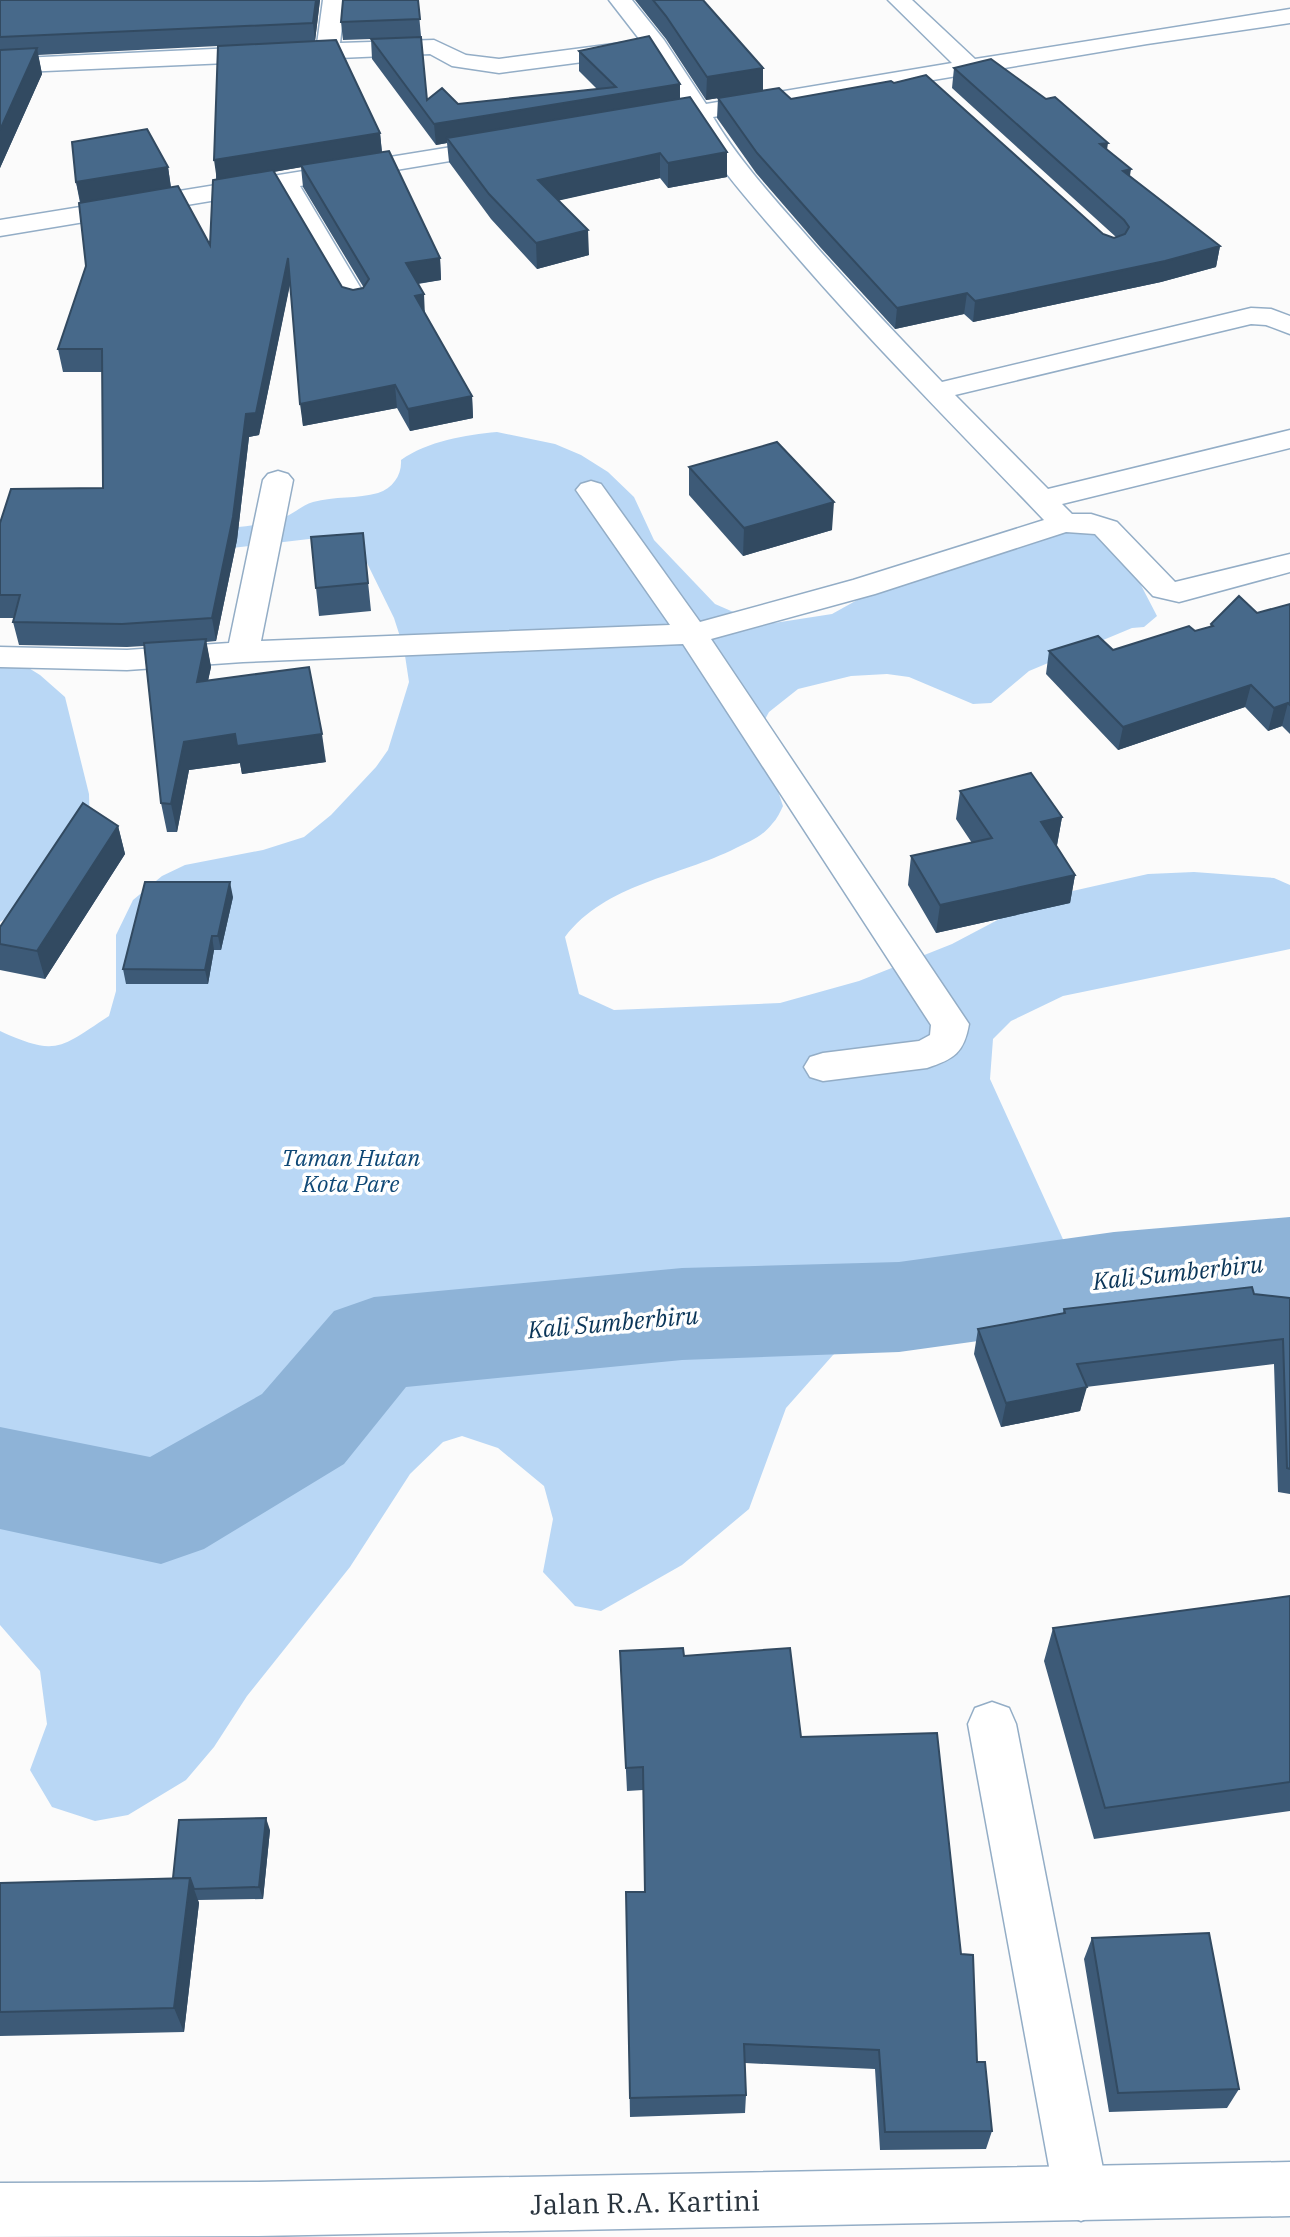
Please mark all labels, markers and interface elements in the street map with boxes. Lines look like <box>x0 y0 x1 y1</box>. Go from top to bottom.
park label: Taman Hutan Kota Pare <box>282 1142 420 1198</box>
water label: Kali Sumberbiru <box>1090 1247 1265 1297</box>
water label: Kali Sumberbiru <box>525 1299 700 1345</box>
street label: Jalan R.A. Kartini <box>530 2181 760 2223</box>

